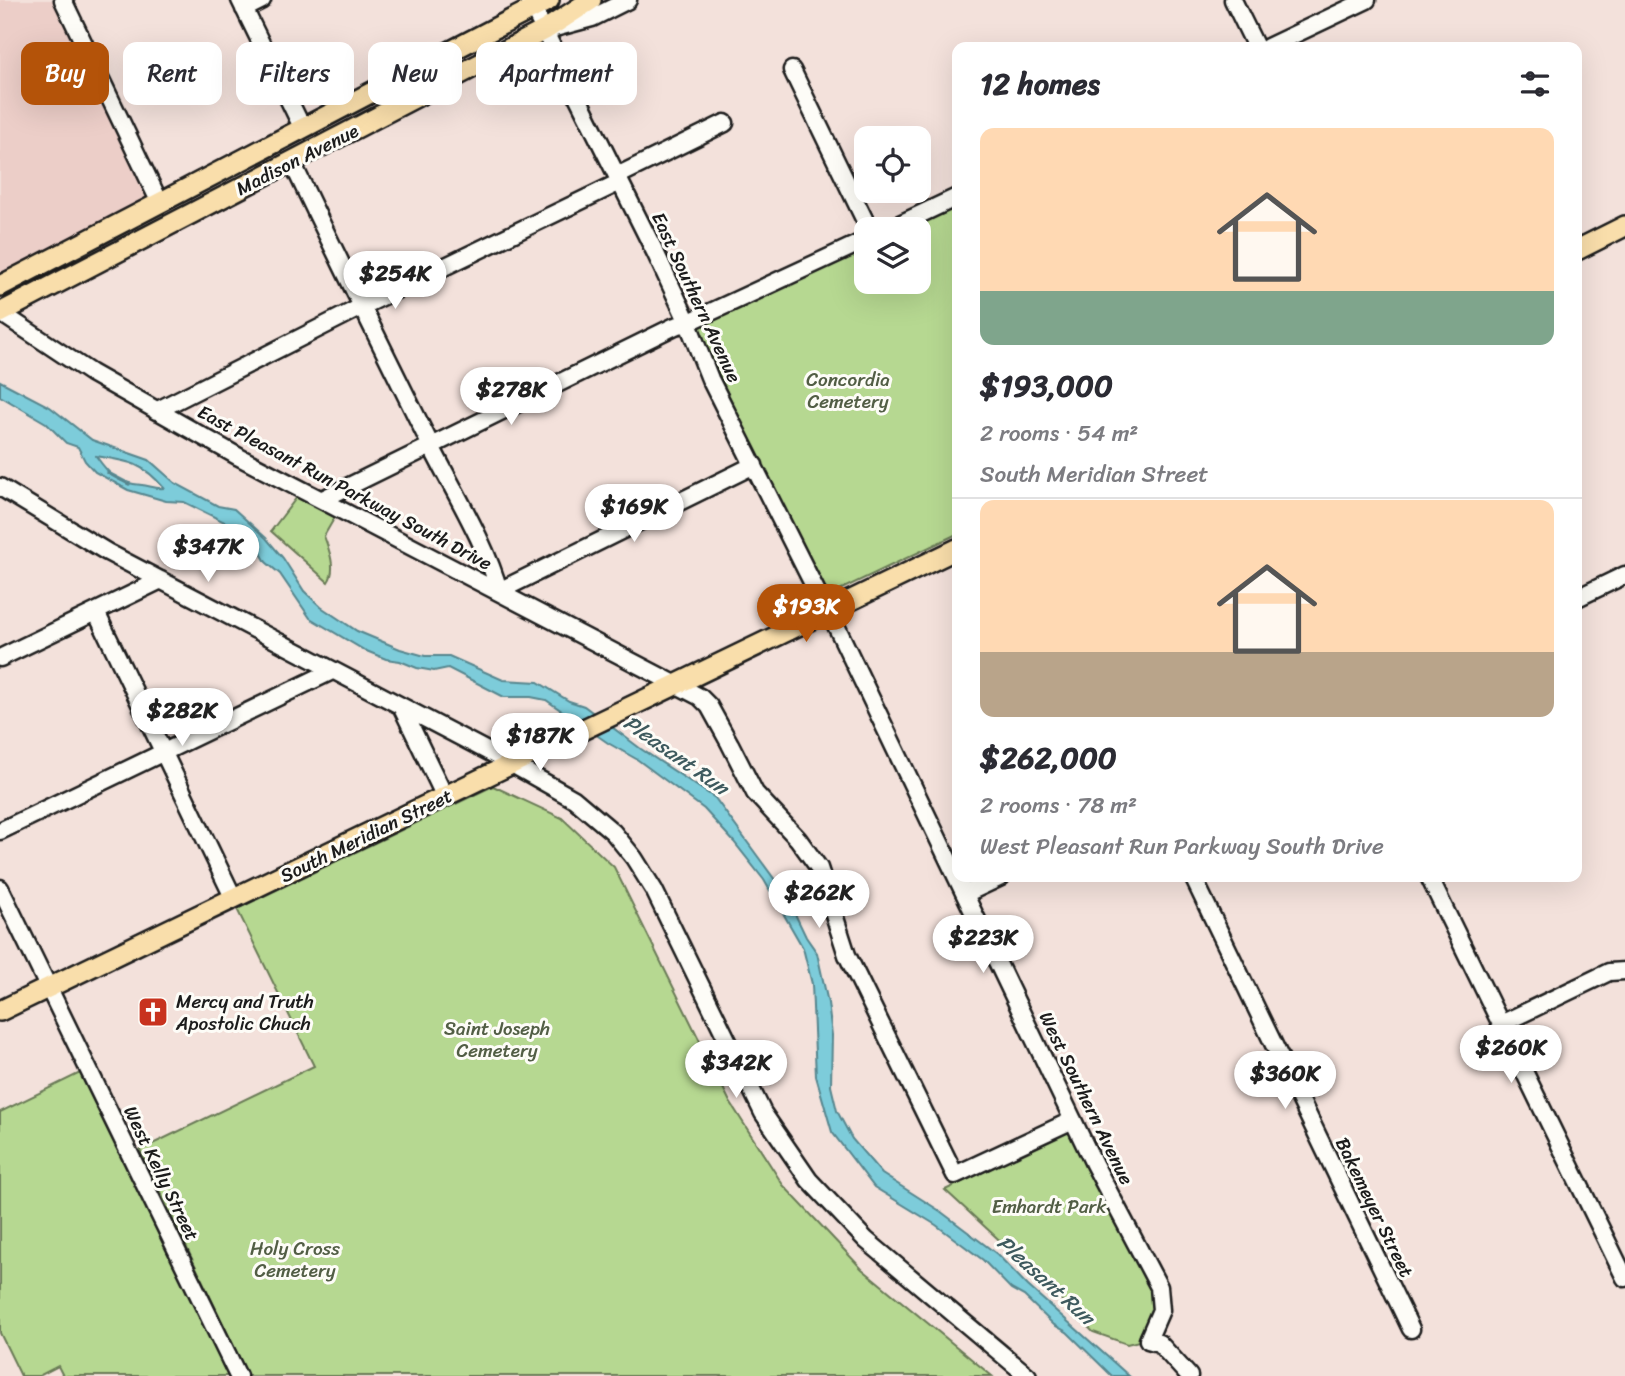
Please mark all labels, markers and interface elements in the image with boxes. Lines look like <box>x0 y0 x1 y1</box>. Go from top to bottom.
chip: Buy <box>21 42 109 105</box>
chip: Rent <box>123 42 222 105</box>
chip: Filters <box>236 42 354 105</box>
chip: New <box>368 42 462 105</box>
chip: Apartment <box>476 42 637 105</box>
text: 12 homes <box>980 57 1100 111</box>
icon: filters <box>1516 65 1554 103</box>
street label: Madison Avenue <box>230 114 365 205</box>
map controls <box>854 126 931 294</box>
button: locate <box>854 126 931 203</box>
icon: home <box>1204 174 1330 300</box>
street label: East Southern Avenue <box>642 206 751 388</box>
button: layers <box>854 217 931 294</box>
pin: $254K <box>346 252 444 311</box>
text: $254K <box>359 253 431 294</box>
text: $193,000 <box>980 359 1113 413</box>
park label: Concordia Cemetery <box>806 363 890 418</box>
pin: $278K <box>462 368 560 427</box>
text: $278K <box>476 369 546 410</box>
street label: East Pleasant Run Parkway South Drive <box>191 395 498 580</box>
text: 2 rooms · 54 m² <box>980 413 1138 454</box>
text: South Meridian Street <box>980 454 1208 495</box>
pin: $169K <box>585 484 683 544</box>
text: $169K <box>601 486 667 527</box>
pin: $347K <box>159 524 257 584</box>
text: $347K <box>173 526 243 567</box>
icon: home <box>1204 546 1330 672</box>
pin: $193K <box>757 584 855 644</box>
text: $193K <box>773 586 839 627</box>
pin: $282K <box>133 688 231 748</box>
text: $282K <box>147 690 217 731</box>
water label: Pleasant Run <box>615 705 739 807</box>
pin: $187K <box>491 714 589 773</box>
text: $187K <box>507 715 573 756</box>
text: $262,000 <box>980 731 1117 785</box>
street label: South Meridian Street <box>274 779 458 892</box>
text: 2 rooms · 78 m² <box>980 785 1137 826</box>
text: West Pleasant Run Parkway South Drive <box>980 826 1384 867</box>
pin: $262K <box>770 870 868 930</box>
text: $262K <box>784 872 854 913</box>
pin: $223K <box>934 916 1032 975</box>
text: $223K <box>949 917 1017 958</box>
place label: Mercy and Truth Apostolic Chuch <box>175 985 314 1040</box>
church icon: Mercy and Truth Apostolic Chuch <box>136 995 170 1029</box>
street label: West Southern Avenue <box>1030 1006 1143 1191</box>
park label: Saint Joseph Cemetery <box>444 1012 550 1067</box>
pin: $260K <box>1462 1026 1560 1085</box>
text: $260K <box>1476 1027 1546 1068</box>
pin: $342K <box>687 1040 785 1100</box>
text: $342K <box>701 1042 771 1083</box>
pin: $360K <box>1236 1052 1334 1111</box>
text: $360K <box>1250 1053 1320 1094</box>
street label: West Kelly Street <box>115 1100 209 1246</box>
street label: Bakemeyer Street <box>1326 1131 1423 1283</box>
park label: Emhardt Park <box>992 1190 1107 1223</box>
water label: Pleasant Run <box>988 1225 1106 1337</box>
park label: Holy Cross Cemetery <box>250 1232 340 1287</box>

